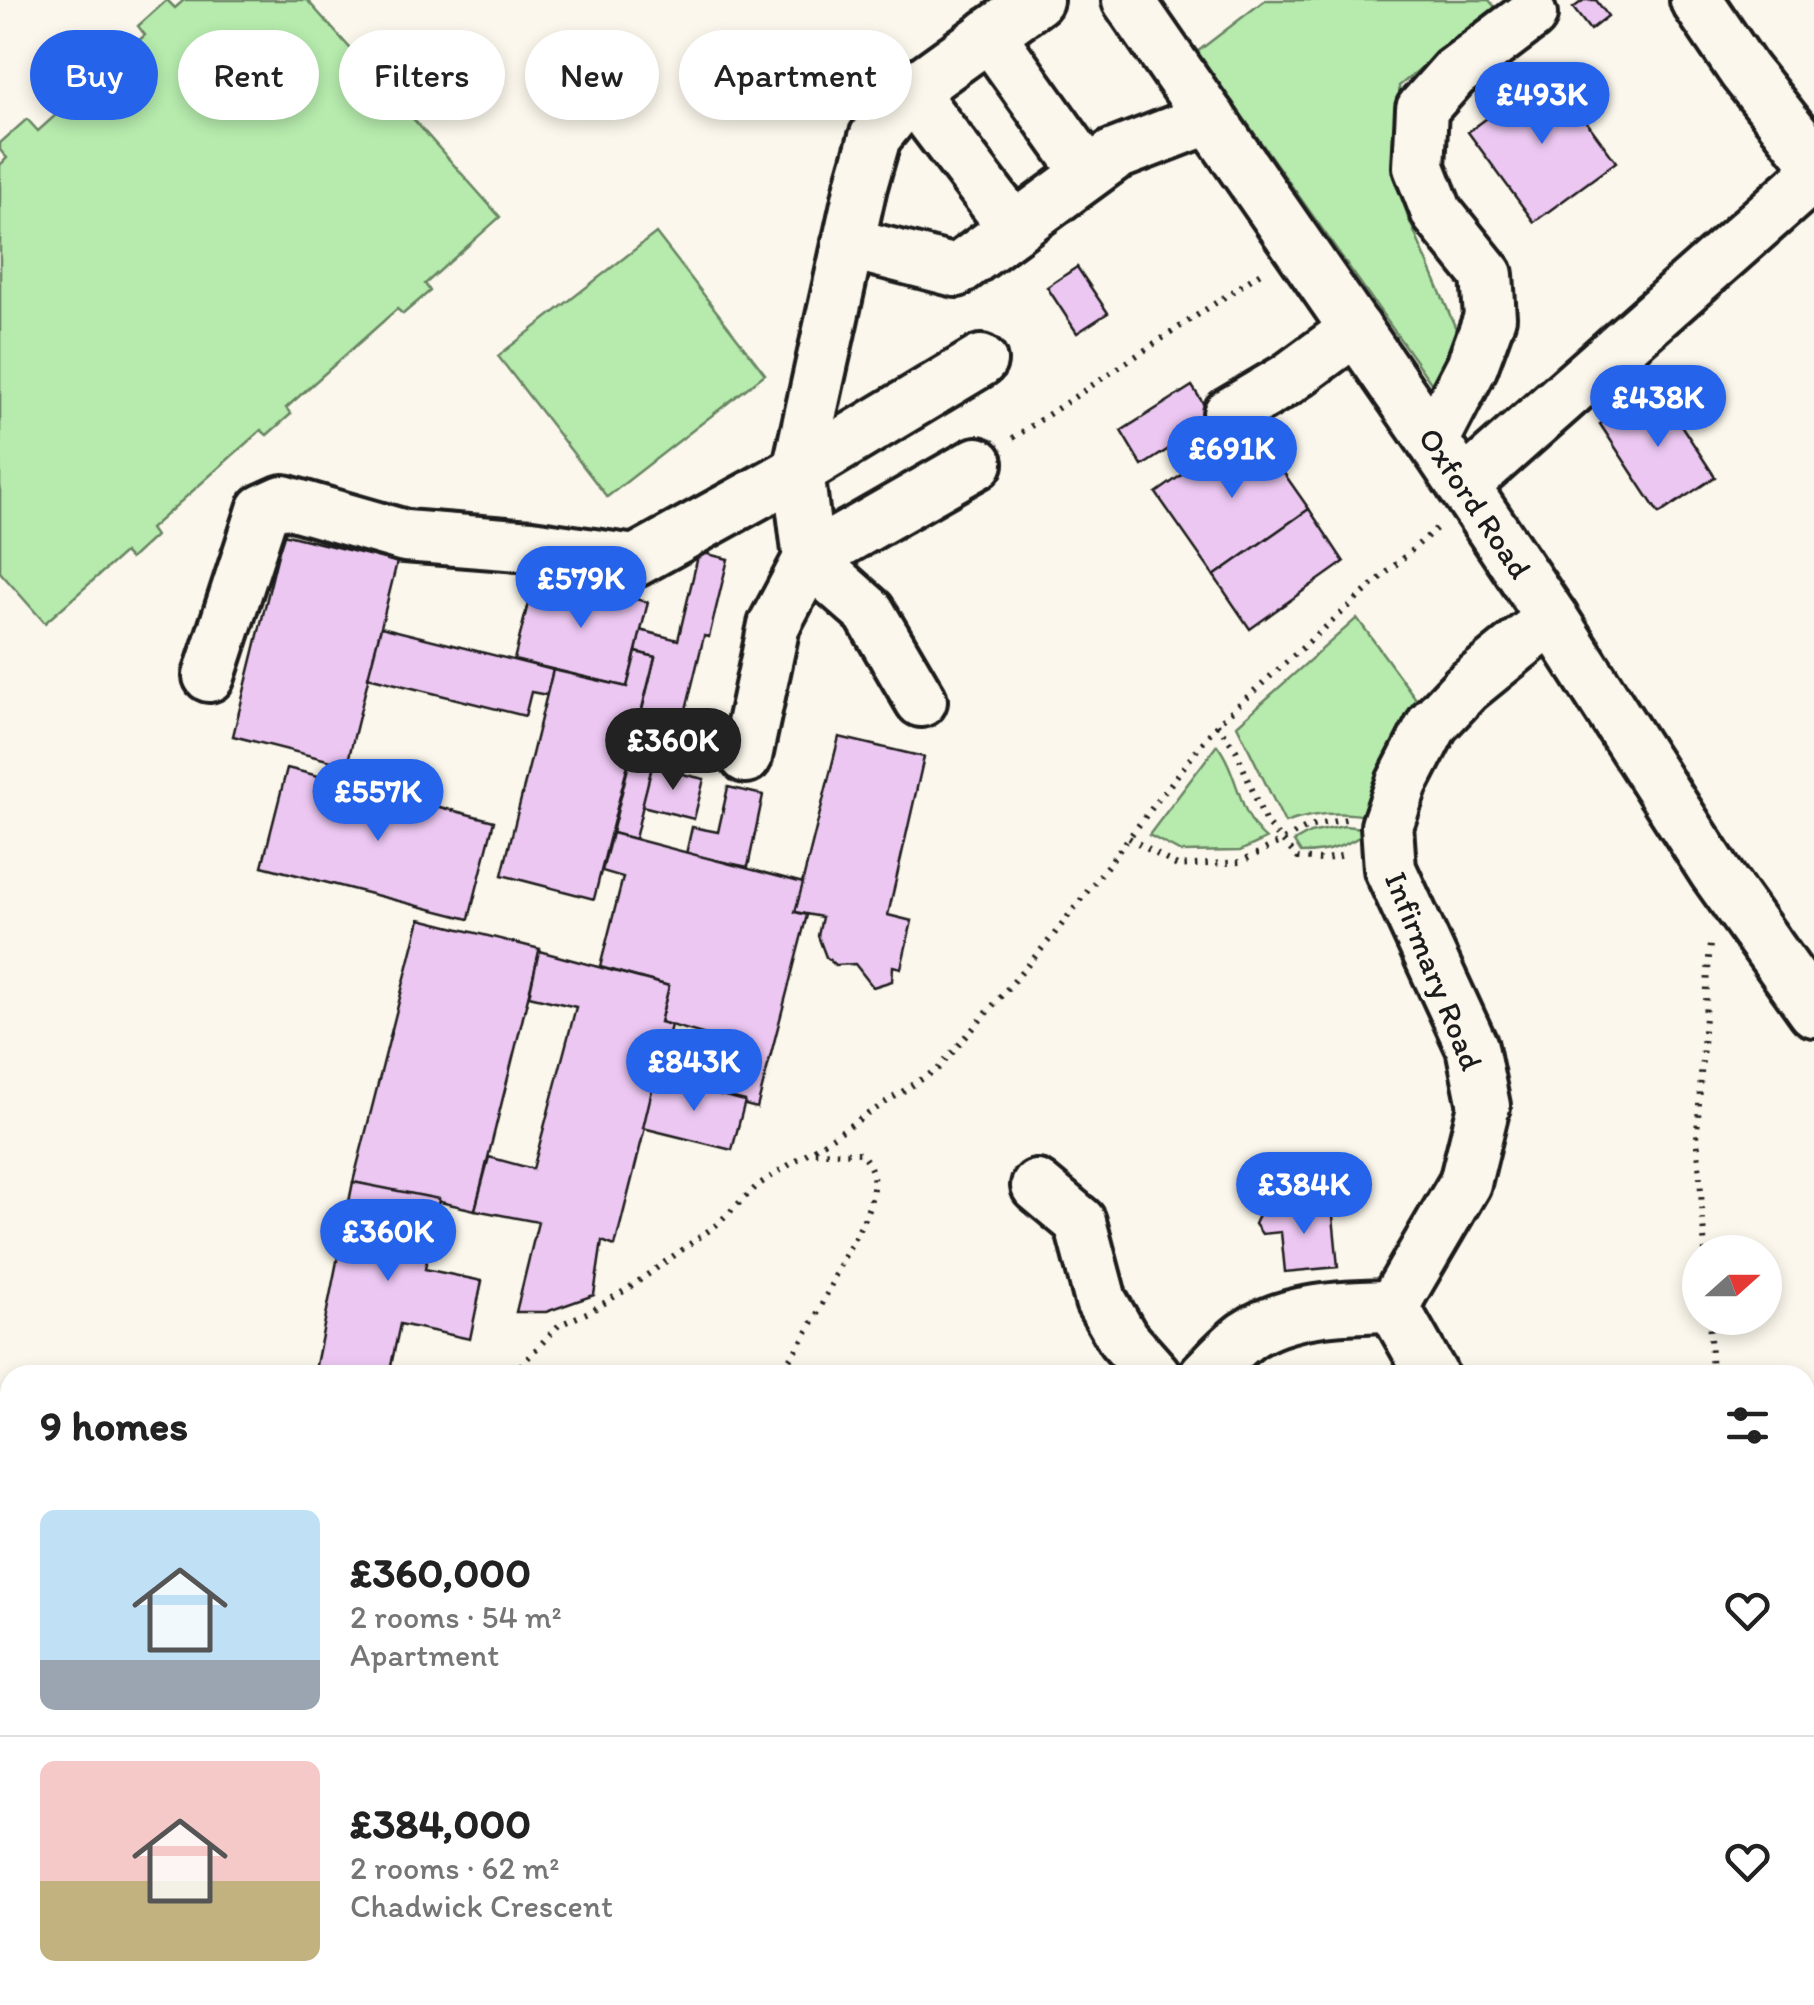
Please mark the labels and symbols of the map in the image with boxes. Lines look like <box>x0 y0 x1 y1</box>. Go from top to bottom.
pin: £493K <box>1472 62 1612 147</box>
pin: £438K <box>1588 365 1728 450</box>
pin: £691K <box>1162 416 1302 501</box>
street label: Oxford Road <box>1411 420 1539 586</box>
pin: £579K <box>511 546 651 631</box>
pin: £360K <box>603 708 743 793</box>
pin: £557K <box>308 759 448 844</box>
street label: Infirmary Road <box>1377 866 1491 1076</box>
pin: £843K <box>624 1029 764 1114</box>
pin: £384K <box>1234 1152 1374 1237</box>
pin: £360K <box>318 1199 458 1284</box>
north arrow <box>1682 1235 1782 1335</box>

